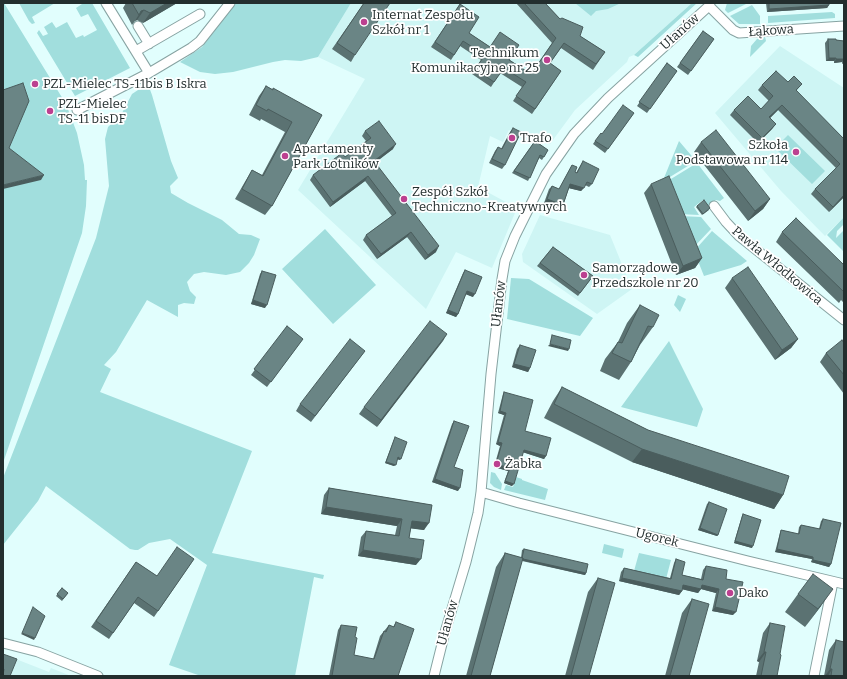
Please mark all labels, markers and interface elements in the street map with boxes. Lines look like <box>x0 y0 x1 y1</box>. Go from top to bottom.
place label: Internat Zespołu Szkół nr 1 <box>372 7 474 38</box>
street label: Ułanów <box>657 10 703 54</box>
marker: Internat Zespołu Szkół nr 1 <box>359 17 369 27</box>
street label: Łąkowa <box>748 22 794 40</box>
place label: Technikum Komunikacyjne nr 25 <box>411 45 539 76</box>
marker: Technikum Komunikacyjne nr 25 <box>542 55 552 65</box>
place label: PZL-Mielec TS-11bis B Iskra <box>43 76 207 92</box>
marker: PZL-Mielec TS-11bis B Iskra <box>30 79 40 89</box>
place label: PZL-Mielec TS-11 bisDF <box>58 96 127 127</box>
marker: PZL-Mielec TS-11 bisDF <box>45 106 55 116</box>
place label: Trafo <box>520 130 552 146</box>
marker: Trafo <box>507 133 517 143</box>
place label: Szkoła Podstawowa nr 114 <box>676 137 788 168</box>
place label: Apartamenty Park Lotników <box>293 141 379 172</box>
marker: Szkoła Podstawowa nr 114 <box>791 147 801 157</box>
marker: Apartamenty Park Lotników <box>280 151 290 161</box>
place label: Zespół Szkół Techniczno-Kreatywnych <box>412 184 567 215</box>
marker: Zespół Szkół Techniczno-Kreatywnych <box>399 194 409 204</box>
street label: Pawła Włodkowica <box>729 224 825 308</box>
place label: Samorządowe Przedszkole nr 20 <box>592 260 699 291</box>
marker: Samorządowe Przedszkole nr 20 <box>579 270 589 280</box>
street label: Ułanów <box>488 280 510 328</box>
place label: Żabka <box>505 456 542 472</box>
marker: Żabka <box>492 459 502 469</box>
street label: Ugorek <box>634 525 680 551</box>
place label: Dako <box>738 585 769 601</box>
marker: Dako <box>725 588 735 598</box>
street label: Ułanów <box>434 598 462 648</box>

